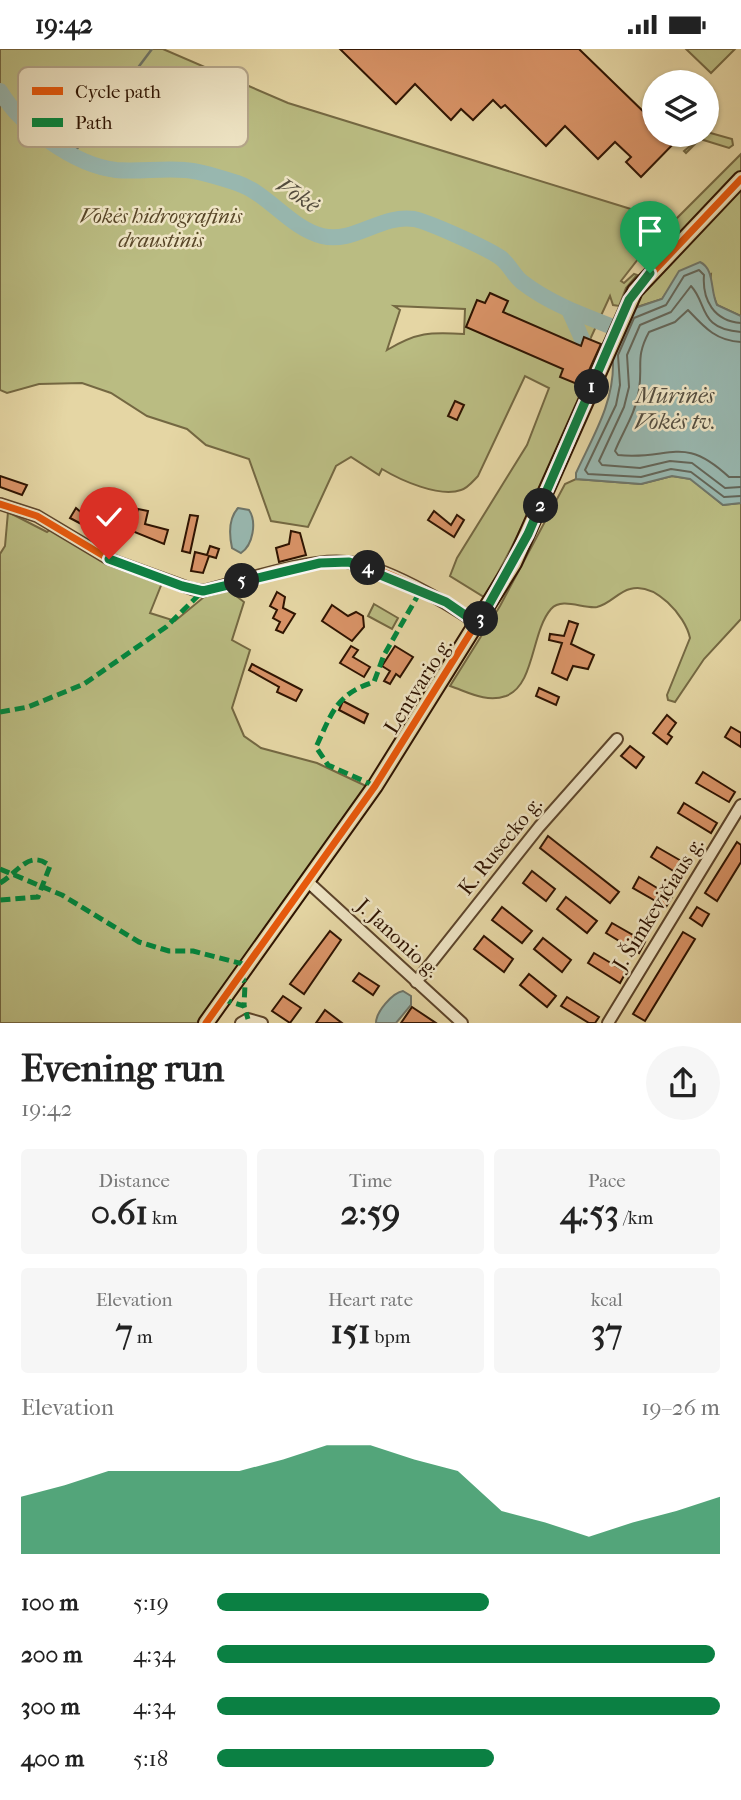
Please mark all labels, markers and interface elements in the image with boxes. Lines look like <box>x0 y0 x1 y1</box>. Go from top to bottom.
text: 19:42 <box>35 9 93 40</box>
legend <box>18 67 248 147</box>
map controls <box>642 70 719 147</box>
button: layers <box>642 70 719 147</box>
text: Cycle path <box>75 81 161 103</box>
text: Path <box>75 112 113 134</box>
water label: Vokė <box>272 171 325 219</box>
pin <box>620 201 680 273</box>
park label: Vokės hidrografinis draustinis <box>80 204 243 252</box>
icon: arrive <box>631 212 669 250</box>
pin: 1 <box>574 369 610 405</box>
text: 1 <box>588 375 595 397</box>
water label: Mūrinės Vokės tv. <box>634 382 716 435</box>
pin <box>79 487 139 559</box>
pin: 2 <box>524 489 558 524</box>
text: 2 <box>536 494 545 516</box>
icon: check <box>90 498 128 536</box>
pin: 4 <box>350 551 386 585</box>
text: 4 <box>362 556 373 578</box>
pin: 5 <box>224 563 260 599</box>
text: 5 <box>237 569 246 591</box>
pin: 3 <box>463 601 498 637</box>
text: 3 <box>477 607 484 629</box>
street label: Lentvario g. <box>379 634 457 738</box>
street label: K. Rusecko g. <box>453 792 547 900</box>
street label: J. Šimkevičiaus g. <box>606 833 708 977</box>
street label: J. Janonio g. <box>350 892 444 982</box>
text: Evening run <box>21 1046 224 1091</box>
button: share <box>646 1046 720 1120</box>
text: 19:42 <box>21 1095 72 1122</box>
text: Distance <box>98 1170 170 1192</box>
text: Time <box>349 1170 392 1192</box>
text: Pace <box>588 1170 626 1192</box>
text: 0.61 <box>91 1192 148 1233</box>
text: 2:59 <box>341 1192 400 1233</box>
text: 4:53 <box>560 1192 619 1233</box>
text: km <box>148 1207 178 1229</box>
text: /km <box>619 1207 653 1229</box>
text: Elevation <box>96 1289 173 1311</box>
text: Heart rate <box>328 1289 413 1311</box>
text: kcal <box>591 1289 623 1311</box>
text: 7 <box>116 1311 133 1352</box>
text: 151 <box>330 1311 370 1352</box>
text: 37 <box>591 1311 622 1352</box>
text: m <box>133 1326 153 1348</box>
text: bpm <box>370 1326 411 1348</box>
text: Elevation <box>21 1394 114 1421</box>
text: 19–26 m <box>641 1394 720 1421</box>
text: 100 m <box>21 1589 79 1616</box>
text: 5:19 <box>133 1589 169 1616</box>
text: 200 m <box>21 1641 82 1668</box>
text: 4:34 <box>133 1641 175 1668</box>
text: 300 m <box>21 1693 80 1720</box>
text: 4:34 <box>133 1693 175 1720</box>
text: 400 m <box>21 1745 84 1772</box>
text: 5:18 <box>133 1745 168 1772</box>

